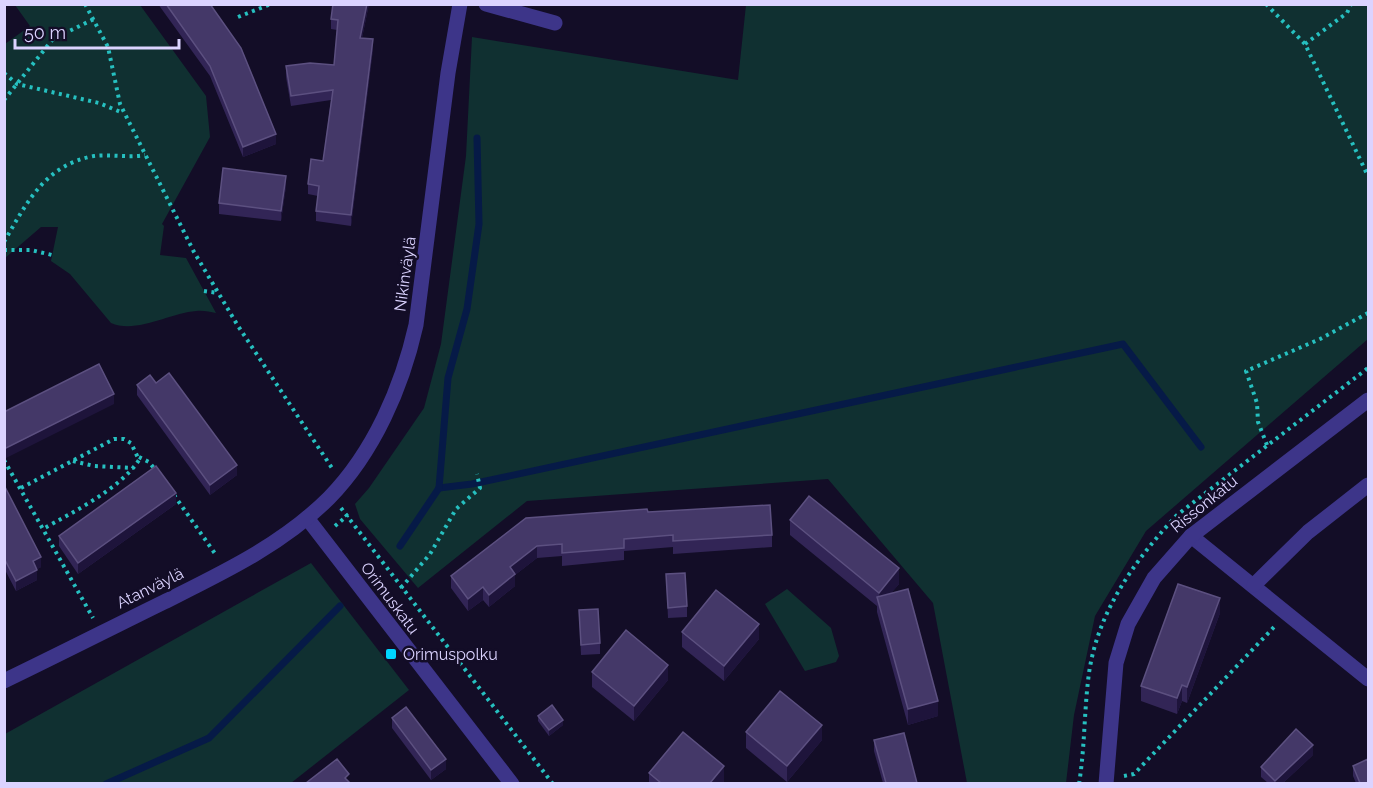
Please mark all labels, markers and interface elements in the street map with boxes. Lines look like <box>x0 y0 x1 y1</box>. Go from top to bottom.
scale bar <box>15 12 178 50</box>
text: 50 m <box>24 22 66 43</box>
street label: Nikinväylä <box>390 235 420 313</box>
street label: Rissonkatu <box>1167 471 1241 537</box>
street label: Orimuskatu <box>357 558 423 638</box>
street label: Atanväylä <box>113 564 187 612</box>
place label: Orimuspolku <box>403 645 498 664</box>
marker: Orimuspolku <box>384 647 398 661</box>

